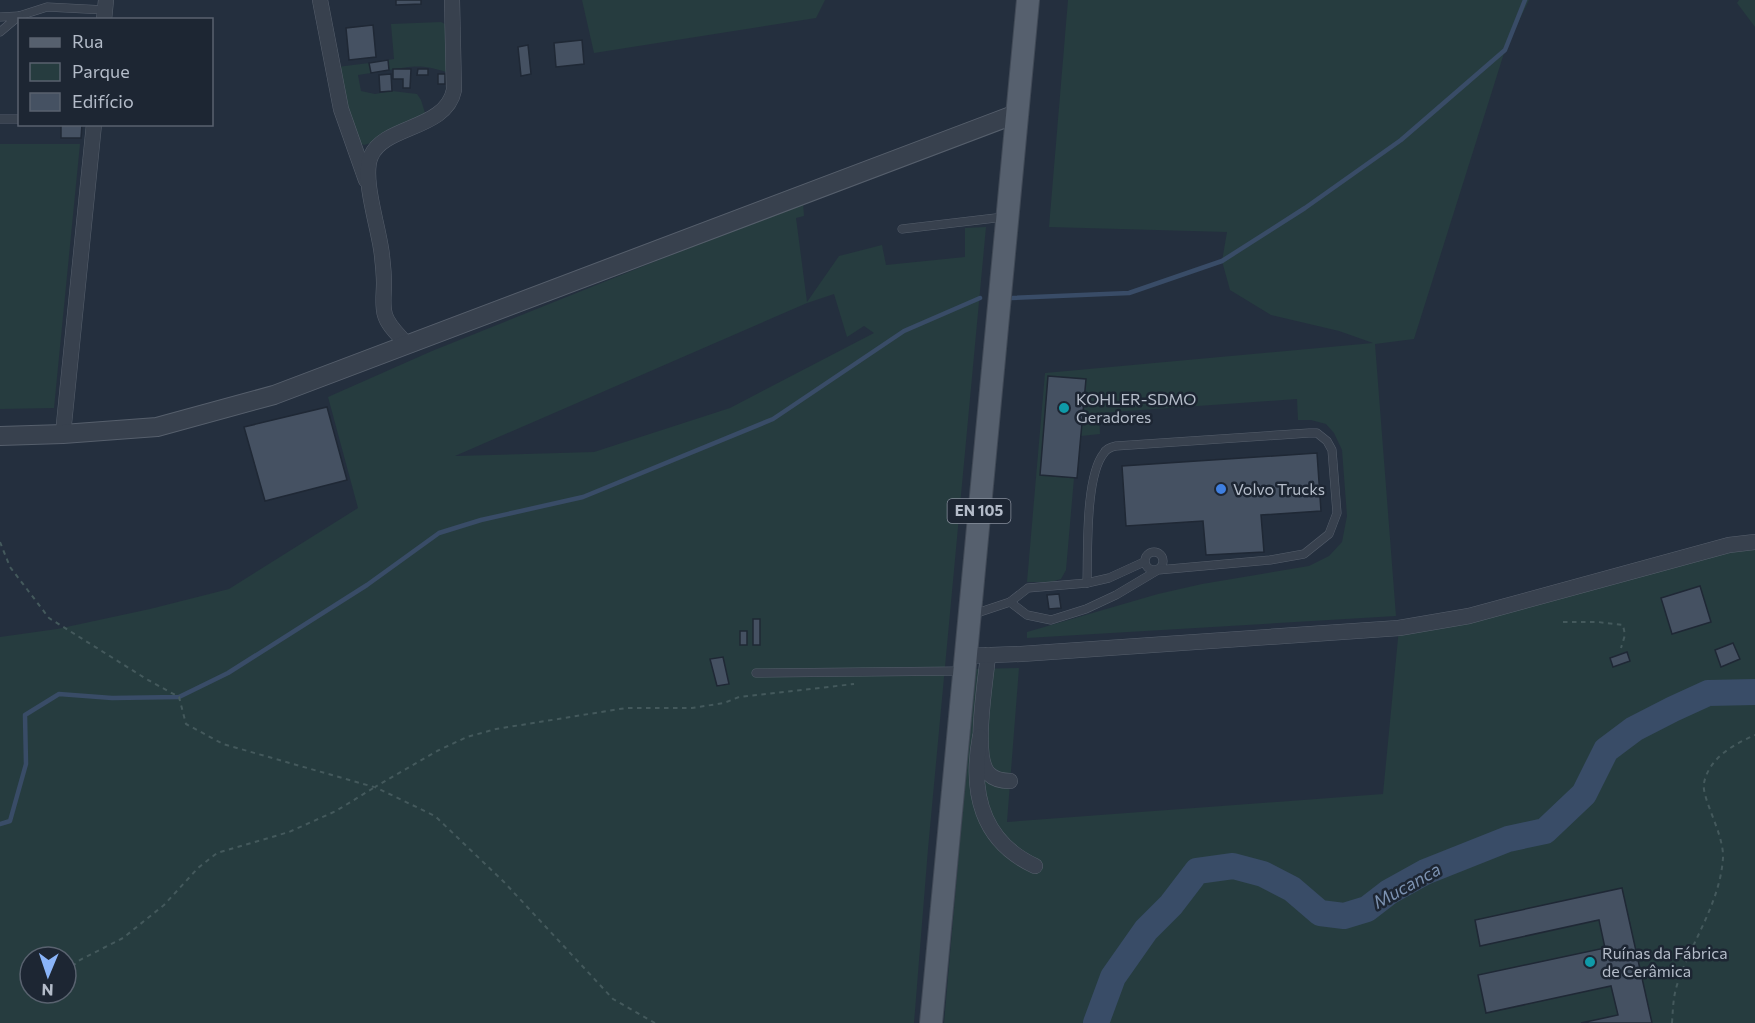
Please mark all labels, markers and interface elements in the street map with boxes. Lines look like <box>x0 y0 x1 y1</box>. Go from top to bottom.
legend <box>18 18 213 126</box>
text: Rua <box>72 30 103 52</box>
text: Parque <box>72 60 130 82</box>
text: Edifício <box>72 90 134 112</box>
place label: KOHLER-SDMO Geradores <box>1076 389 1196 426</box>
marker: KOHLER-SDMO Geradores <box>1057 401 1071 415</box>
place label: Volvo Trucks <box>1233 479 1325 498</box>
marker: Volvo Trucks <box>1214 482 1228 496</box>
road number: EN 105 <box>948 499 1010 523</box>
water label: Mucanca <box>1369 858 1444 913</box>
place label: Ruínas da Fábrica de Cerâmica <box>1602 943 1728 980</box>
north arrow <box>18 945 78 1005</box>
marker: Ruínas da Fábrica de Cerâmica <box>1583 955 1597 969</box>
text: N <box>41 981 54 1000</box>

